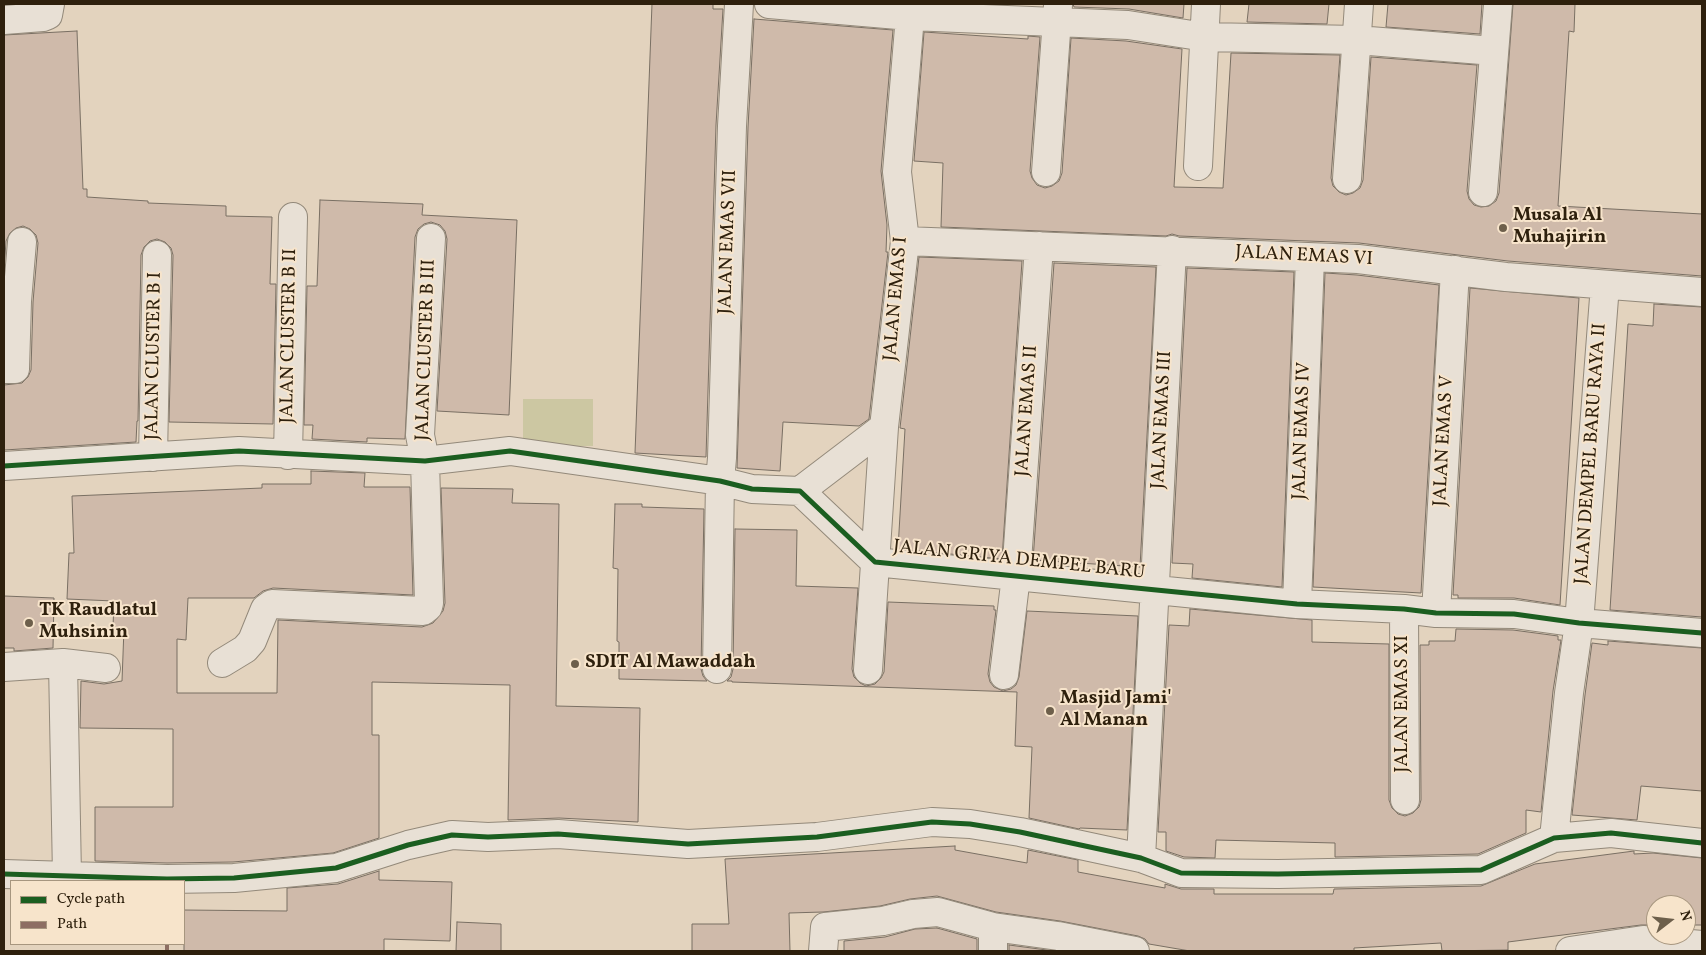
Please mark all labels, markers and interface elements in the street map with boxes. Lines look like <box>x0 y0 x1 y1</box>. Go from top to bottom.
street label: JALAN EMAS VII <box>715 169 743 315</box>
place label: Musala Al Muhajirin <box>1513 206 1606 250</box>
marker: Musala Al Muhajirin <box>1497 222 1509 234</box>
street label: JALAN EMAS I <box>880 236 914 362</box>
street label: JALAN EMAS VI <box>1234 242 1374 272</box>
street label: JALAN CLUSTER B II <box>277 248 303 424</box>
street label: JALAN CLUSTER B III <box>412 259 442 441</box>
street label: JALAN CLUSTER B I <box>142 272 168 440</box>
street label: JALAN DEMPEL BARU RAYA II <box>1571 323 1613 585</box>
street label: JALAN EMAS II <box>1012 344 1044 478</box>
street label: JALAN EMAS III <box>1148 350 1178 490</box>
street label: JALAN EMAS IV <box>1289 362 1317 500</box>
street label: JALAN EMAS V <box>1430 375 1460 507</box>
street label: JALAN GRIYA DEMPEL BARU <box>892 536 1146 586</box>
place label: TK Raudlatul Muhsinin <box>39 601 157 645</box>
marker: TK Raudlatul Muhsinin <box>23 617 35 629</box>
street label: JALAN EMAS XI <box>1393 635 1415 773</box>
place label: SDIT Al Mawaddah <box>585 653 756 675</box>
marker: SDIT Al Mawaddah <box>569 658 581 670</box>
place label: Masjid Jami' Al Manan <box>1060 689 1172 733</box>
marker: Masjid Jami' Al Manan <box>1044 705 1056 717</box>
legend <box>10 880 185 945</box>
text: Cycle path <box>57 889 125 910</box>
north arrow <box>1646 895 1696 945</box>
text: N <box>1674 908 1695 924</box>
text: Path <box>57 914 87 935</box>

